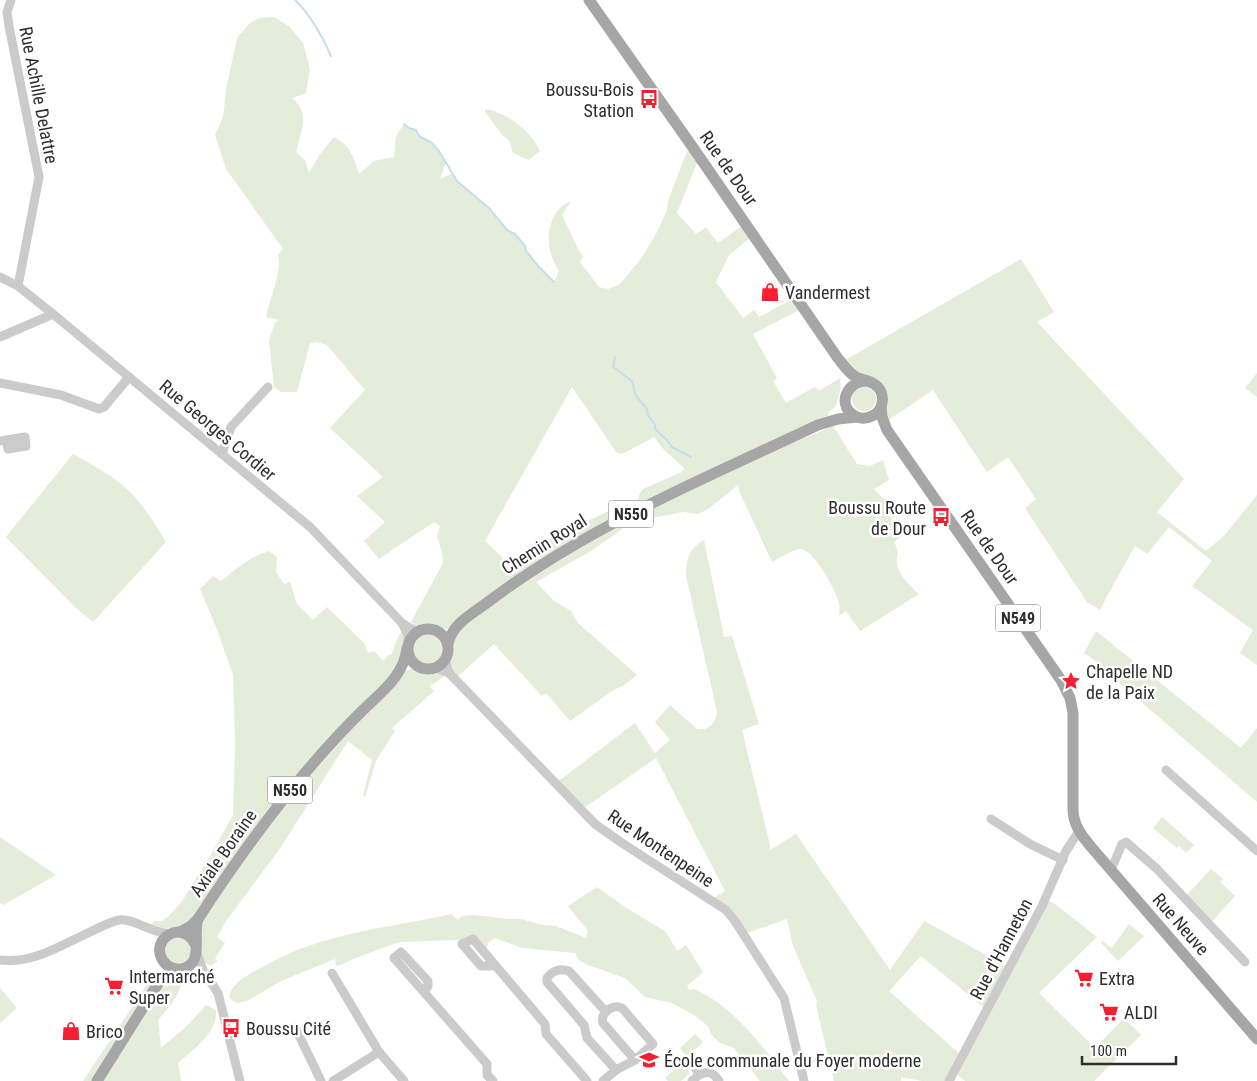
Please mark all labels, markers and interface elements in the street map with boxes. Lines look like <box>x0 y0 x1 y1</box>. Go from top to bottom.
street label: Rue Achille Delattre <box>15 25 63 165</box>
place label: Boussu-Bois Station <box>546 79 634 121</box>
bus stop icon: Boussu-Bois Station <box>638 88 660 110</box>
street label: Rue de Dour <box>696 127 763 210</box>
shop icon: Vandermest <box>759 281 781 303</box>
place label: Vandermest <box>785 282 870 303</box>
street label: Rue Georges Cordier <box>156 375 281 485</box>
place label: Boussu Route de Dour <box>828 497 927 539</box>
road number: N550 <box>608 500 654 528</box>
bus stop icon: Boussu Route de Dour <box>930 506 952 528</box>
street label: Rue de Dour <box>957 506 1024 589</box>
street label: Chemin Royal <box>498 510 590 578</box>
road number: N549 <box>996 604 1040 632</box>
place label: Chapelle ND de la Paix <box>1086 661 1173 703</box>
place icon: Chapelle ND de la Paix <box>1060 670 1082 692</box>
road number: N550 <box>268 776 312 804</box>
street label: Axiale Boraine <box>185 805 261 901</box>
street label: Rue Montenpeine <box>604 805 718 891</box>
street label: Rue Neuve <box>1148 889 1214 959</box>
street label: Rue d'Hanneton <box>966 895 1036 1003</box>
place label: Intermarché Super <box>129 966 214 1008</box>
supermarket icon: Extra <box>1073 967 1095 989</box>
place label: Extra <box>1099 968 1135 989</box>
supermarket icon: Intermarché Super <box>103 975 125 997</box>
supermarket icon: ALDI <box>1098 1001 1120 1023</box>
place label: ALDI <box>1124 1002 1158 1023</box>
bus stop icon: Boussu Cité <box>220 1017 242 1039</box>
place label: Boussu Cité <box>246 1018 331 1039</box>
shop icon: Brico <box>60 1020 82 1042</box>
place label: Brico <box>86 1021 123 1042</box>
scale bar <box>1082 1034 1176 1066</box>
text: 100 m <box>1090 1042 1127 1060</box>
school or university icon: École communale du Foyer moderne <box>638 1049 660 1071</box>
place label: École communale du Foyer moderne <box>664 1050 921 1071</box>

